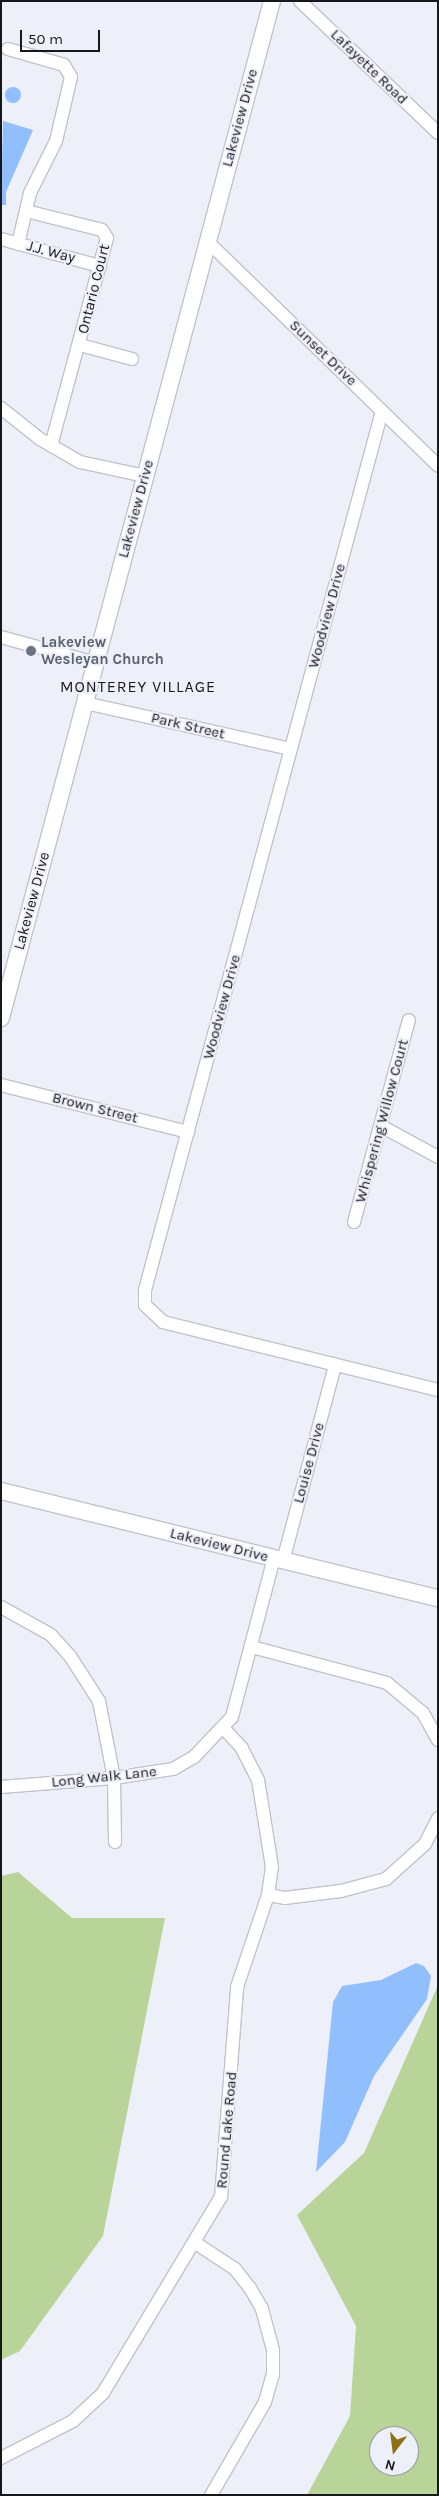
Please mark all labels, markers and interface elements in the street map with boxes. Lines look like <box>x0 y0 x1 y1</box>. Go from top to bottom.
scale bar <box>22 20 102 52</box>
street label: Lafayette Road <box>327 26 411 108</box>
text: 50 m <box>28 30 63 48</box>
street label: Lakeview Drive <box>218 67 262 169</box>
street label: J.J. Way <box>25 237 77 267</box>
street label: Ontario Court <box>74 242 114 336</box>
street label: Sunset Drive <box>285 316 361 390</box>
street label: Lakeview Drive <box>114 458 158 560</box>
street label: Woodview Drive <box>304 562 350 670</box>
place label: Lakeview Wesleyan Church <box>41 633 164 668</box>
marker: Lakeview Wesleyan Church <box>25 645 37 657</box>
district label: MONTEREY VILLAGE <box>58 677 218 697</box>
street label: Park Street <box>149 709 227 743</box>
street label: Lakeview Drive <box>10 850 54 952</box>
street label: Woodview Drive <box>199 953 245 1061</box>
street label: Whispering Willow Court <box>351 1037 413 1205</box>
street label: Brown Street <box>50 1089 140 1127</box>
street label: Louise Drive <box>290 1421 328 1505</box>
street label: Lakeview Drive <box>168 1524 270 1566</box>
street label: Long Walk Lane <box>50 1763 158 1791</box>
street label: Round Lake Road <box>213 2071 241 2189</box>
north arrow <box>369 2426 419 2476</box>
text: N <box>383 2455 397 2475</box>

